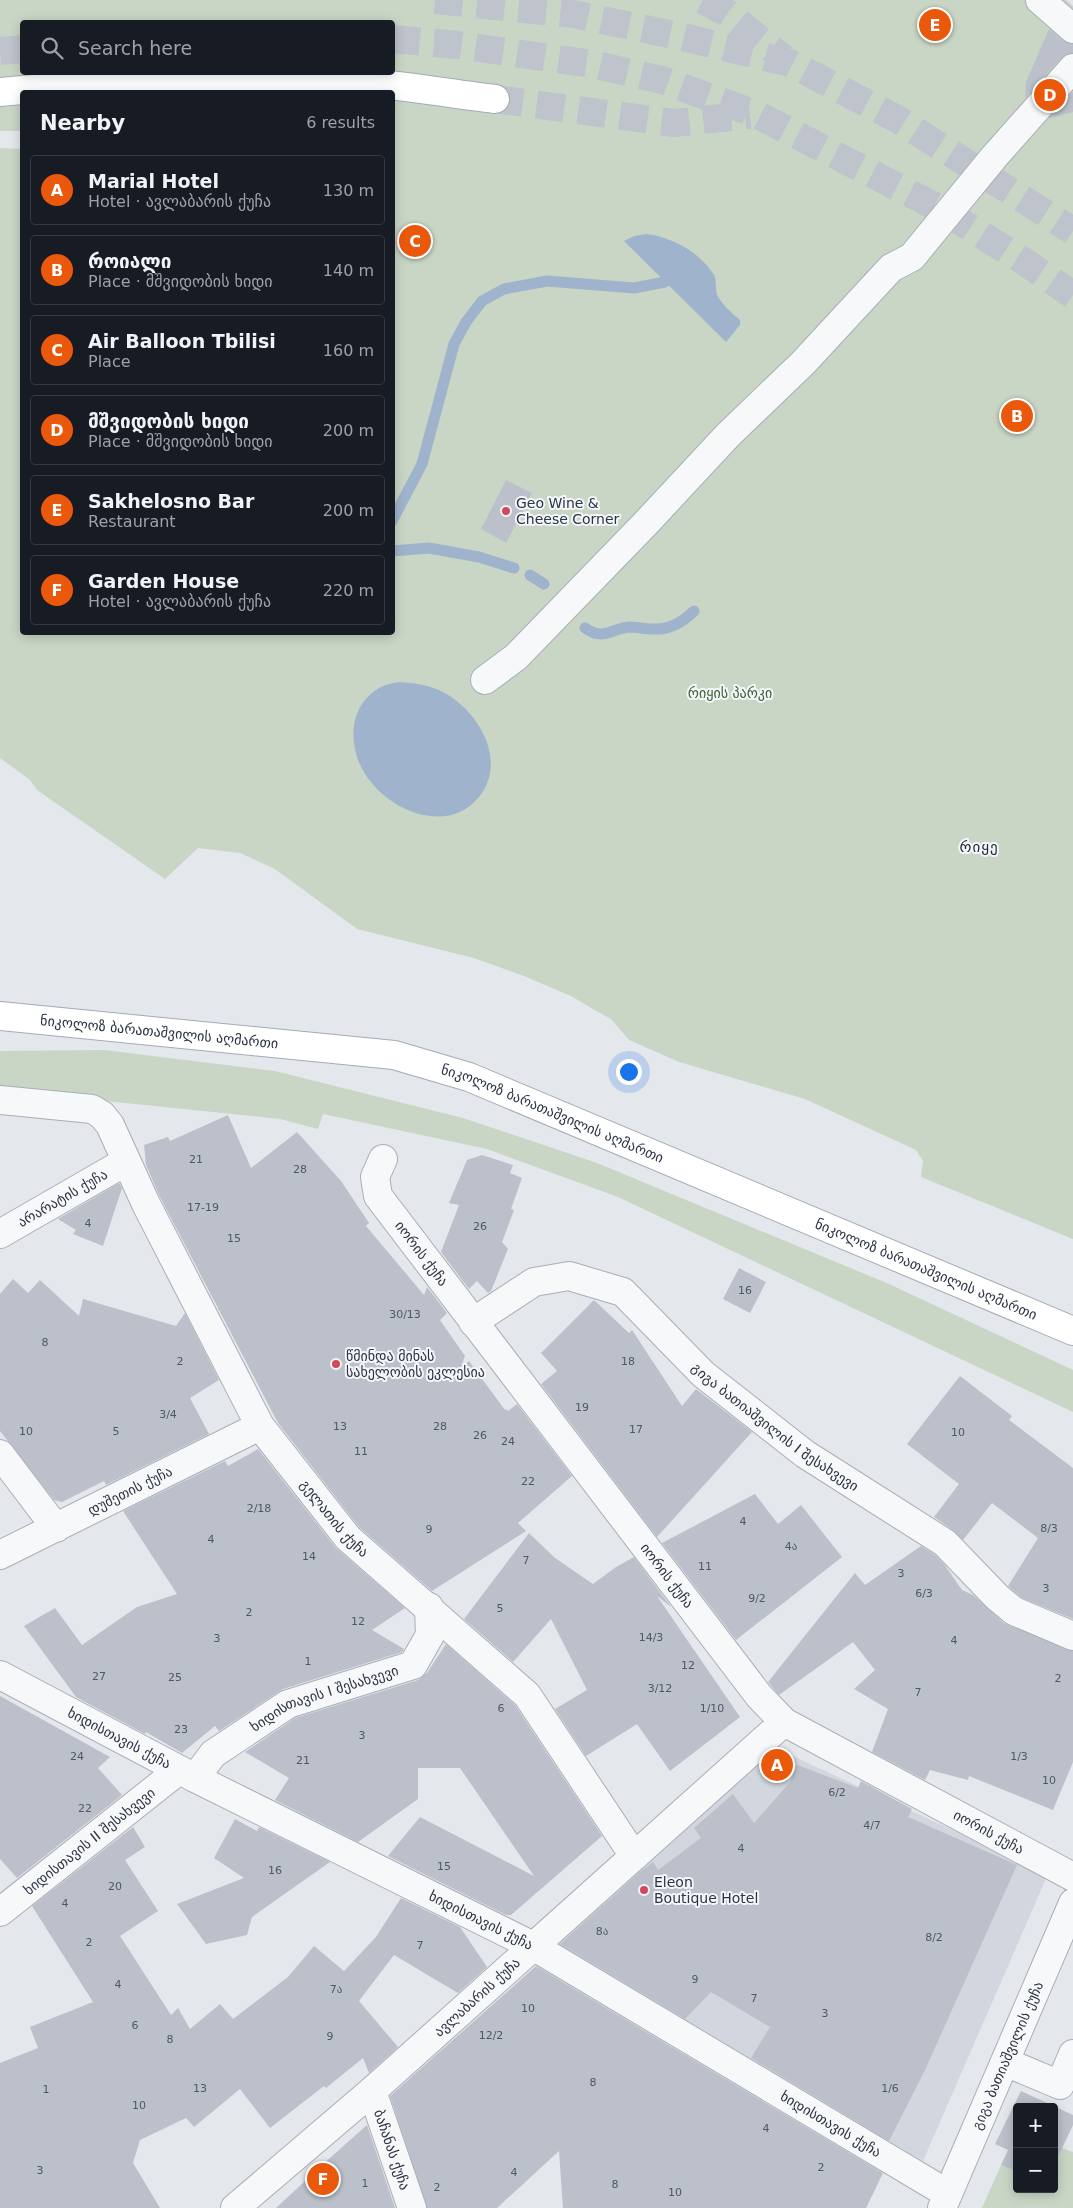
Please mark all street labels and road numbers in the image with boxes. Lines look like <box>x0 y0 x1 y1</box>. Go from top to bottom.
street label: ნიკოლოზ ბარათაშვილის აღმართი <box>40 1012 279 1051</box>
street label: ნიკოლოზ ბარათაშვილის აღმართი <box>439 1061 666 1166</box>
street label: არარატის ქუჩა <box>15 1166 110 1230</box>
street label: ნიკოლოზ ბარათაშვილის აღმართი <box>813 1216 1039 1323</box>
street label: იორის ქუჩა <box>392 1218 451 1289</box>
street label: გიგა ბათიაშვილის I შესახვევი <box>689 1360 862 1494</box>
street label: დუშეთის ქუჩა <box>85 1463 175 1518</box>
street label: გელათის ქუჩა <box>297 1476 372 1560</box>
street label: იორის ქუჩა <box>637 1540 697 1611</box>
street label: ხიდისთავის I შესახვევი <box>247 1662 400 1735</box>
street label: ხიდისთავის ქუჩა <box>65 1704 174 1772</box>
street label: ხიდისთავის II შესახვევი <box>21 1784 158 1898</box>
street label: იორის ქუჩა <box>951 1806 1027 1857</box>
street label: ხიდისთავის ქუჩა <box>426 1888 536 1953</box>
street label: ავლაბარის ქუჩა <box>431 1954 523 2040</box>
street label: გიგა ბათიაშვილის ქუჩა <box>969 1979 1046 2132</box>
street label: ხიდისთავის ქუჩა <box>778 2088 884 2160</box>
street label: ბაჩანას ქუჩა <box>371 2107 413 2192</box>

